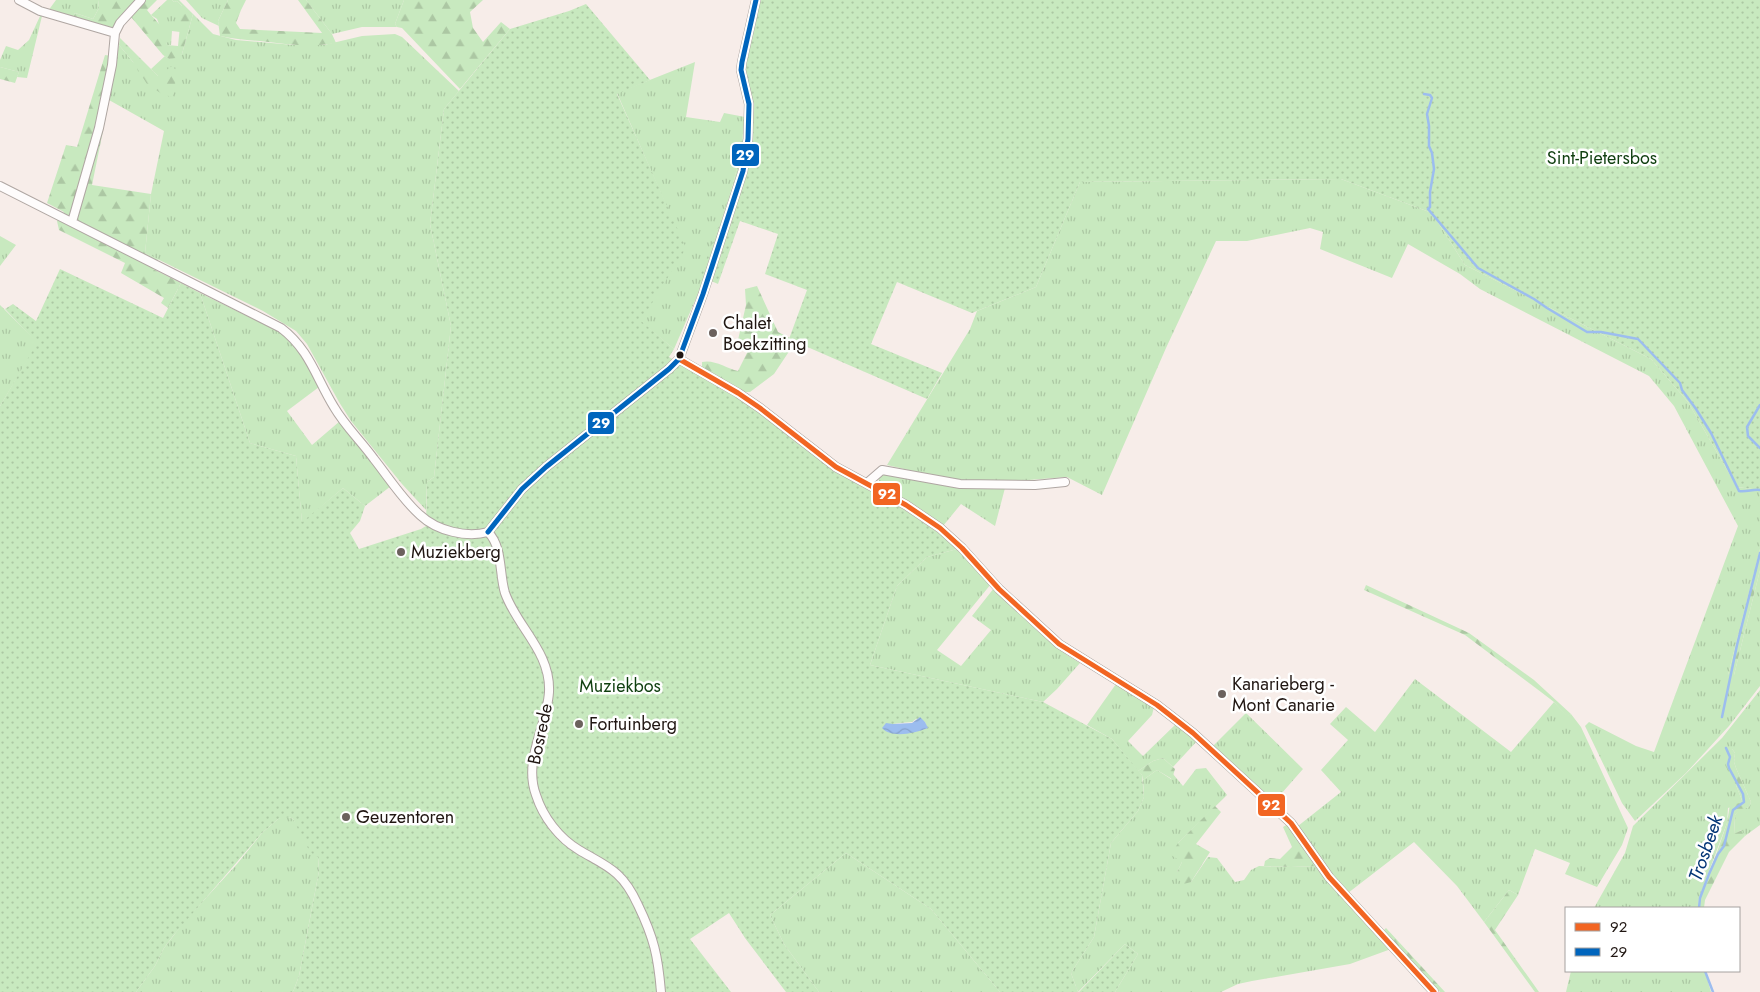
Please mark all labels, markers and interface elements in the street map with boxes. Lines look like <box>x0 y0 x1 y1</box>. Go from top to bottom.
line badge: 29 <box>731 143 760 167</box>
text: 29 <box>736 145 754 165</box>
park label: Sint-Pietersbos <box>1547 145 1657 171</box>
place label: Chalet Boekzitting <box>723 310 807 357</box>
marker: Chalet Boekzitting <box>707 327 719 339</box>
unlabelled marker <box>675 350 685 360</box>
line badge: 29 <box>587 411 615 435</box>
text: 29 <box>592 413 610 433</box>
line badge: 92 <box>872 482 901 506</box>
text: 92 <box>878 484 896 504</box>
place label: Muziekberg <box>411 539 501 565</box>
marker: Muziekberg <box>395 546 407 558</box>
place label: Kanarieberg - Mont Canarie <box>1232 671 1335 718</box>
park label: Muziekbos <box>579 673 661 699</box>
marker: Kanarieberg - Mont Canarie <box>1216 688 1228 700</box>
street label: Bosrede <box>521 701 559 767</box>
place label: Fortuinberg <box>589 711 677 737</box>
marker: Fortuinberg <box>573 718 585 730</box>
line badge: 92 <box>1257 793 1286 817</box>
text: 92 <box>1262 795 1280 815</box>
place label: Geuzentoren <box>356 804 454 830</box>
marker: Geuzentoren <box>340 811 352 823</box>
water label: Trosbeek <box>1682 811 1730 885</box>
legend <box>1565 907 1740 972</box>
text: 92 <box>1610 916 1627 938</box>
text: 29 <box>1610 941 1627 963</box>

